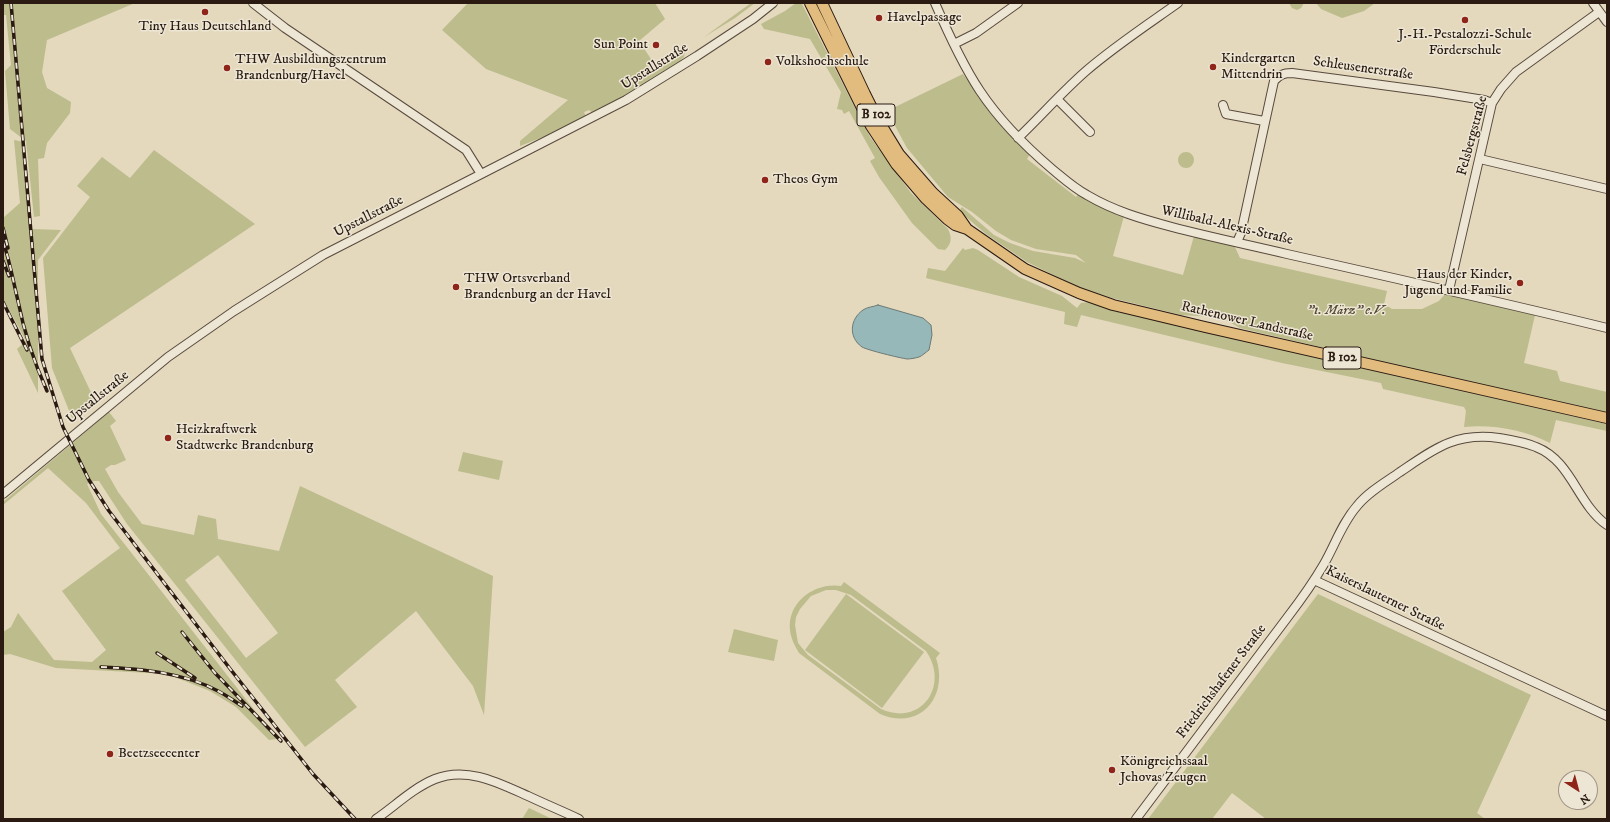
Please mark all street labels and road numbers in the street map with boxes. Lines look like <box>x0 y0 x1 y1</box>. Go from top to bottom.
street label: Upstallstraße <box>618 40 692 94</box>
street label: Schleusenerstraße <box>1312 54 1414 84</box>
street label: Felsbergstraße <box>1454 94 1492 178</box>
road number: B 102 <box>857 104 895 126</box>
street label: Upstallstraße <box>331 192 407 242</box>
street label: Willibald-Alexis-Straße <box>1159 203 1295 249</box>
street label: Rathenower Landstraße <box>1179 299 1315 345</box>
road number: B 102 <box>1323 347 1361 369</box>
street label: Upstallstraße <box>63 368 133 428</box>
street label: Kaiserslauterner Straße <box>1323 563 1447 635</box>
street label: Friedrichshafener Straße <box>1174 622 1270 742</box>

